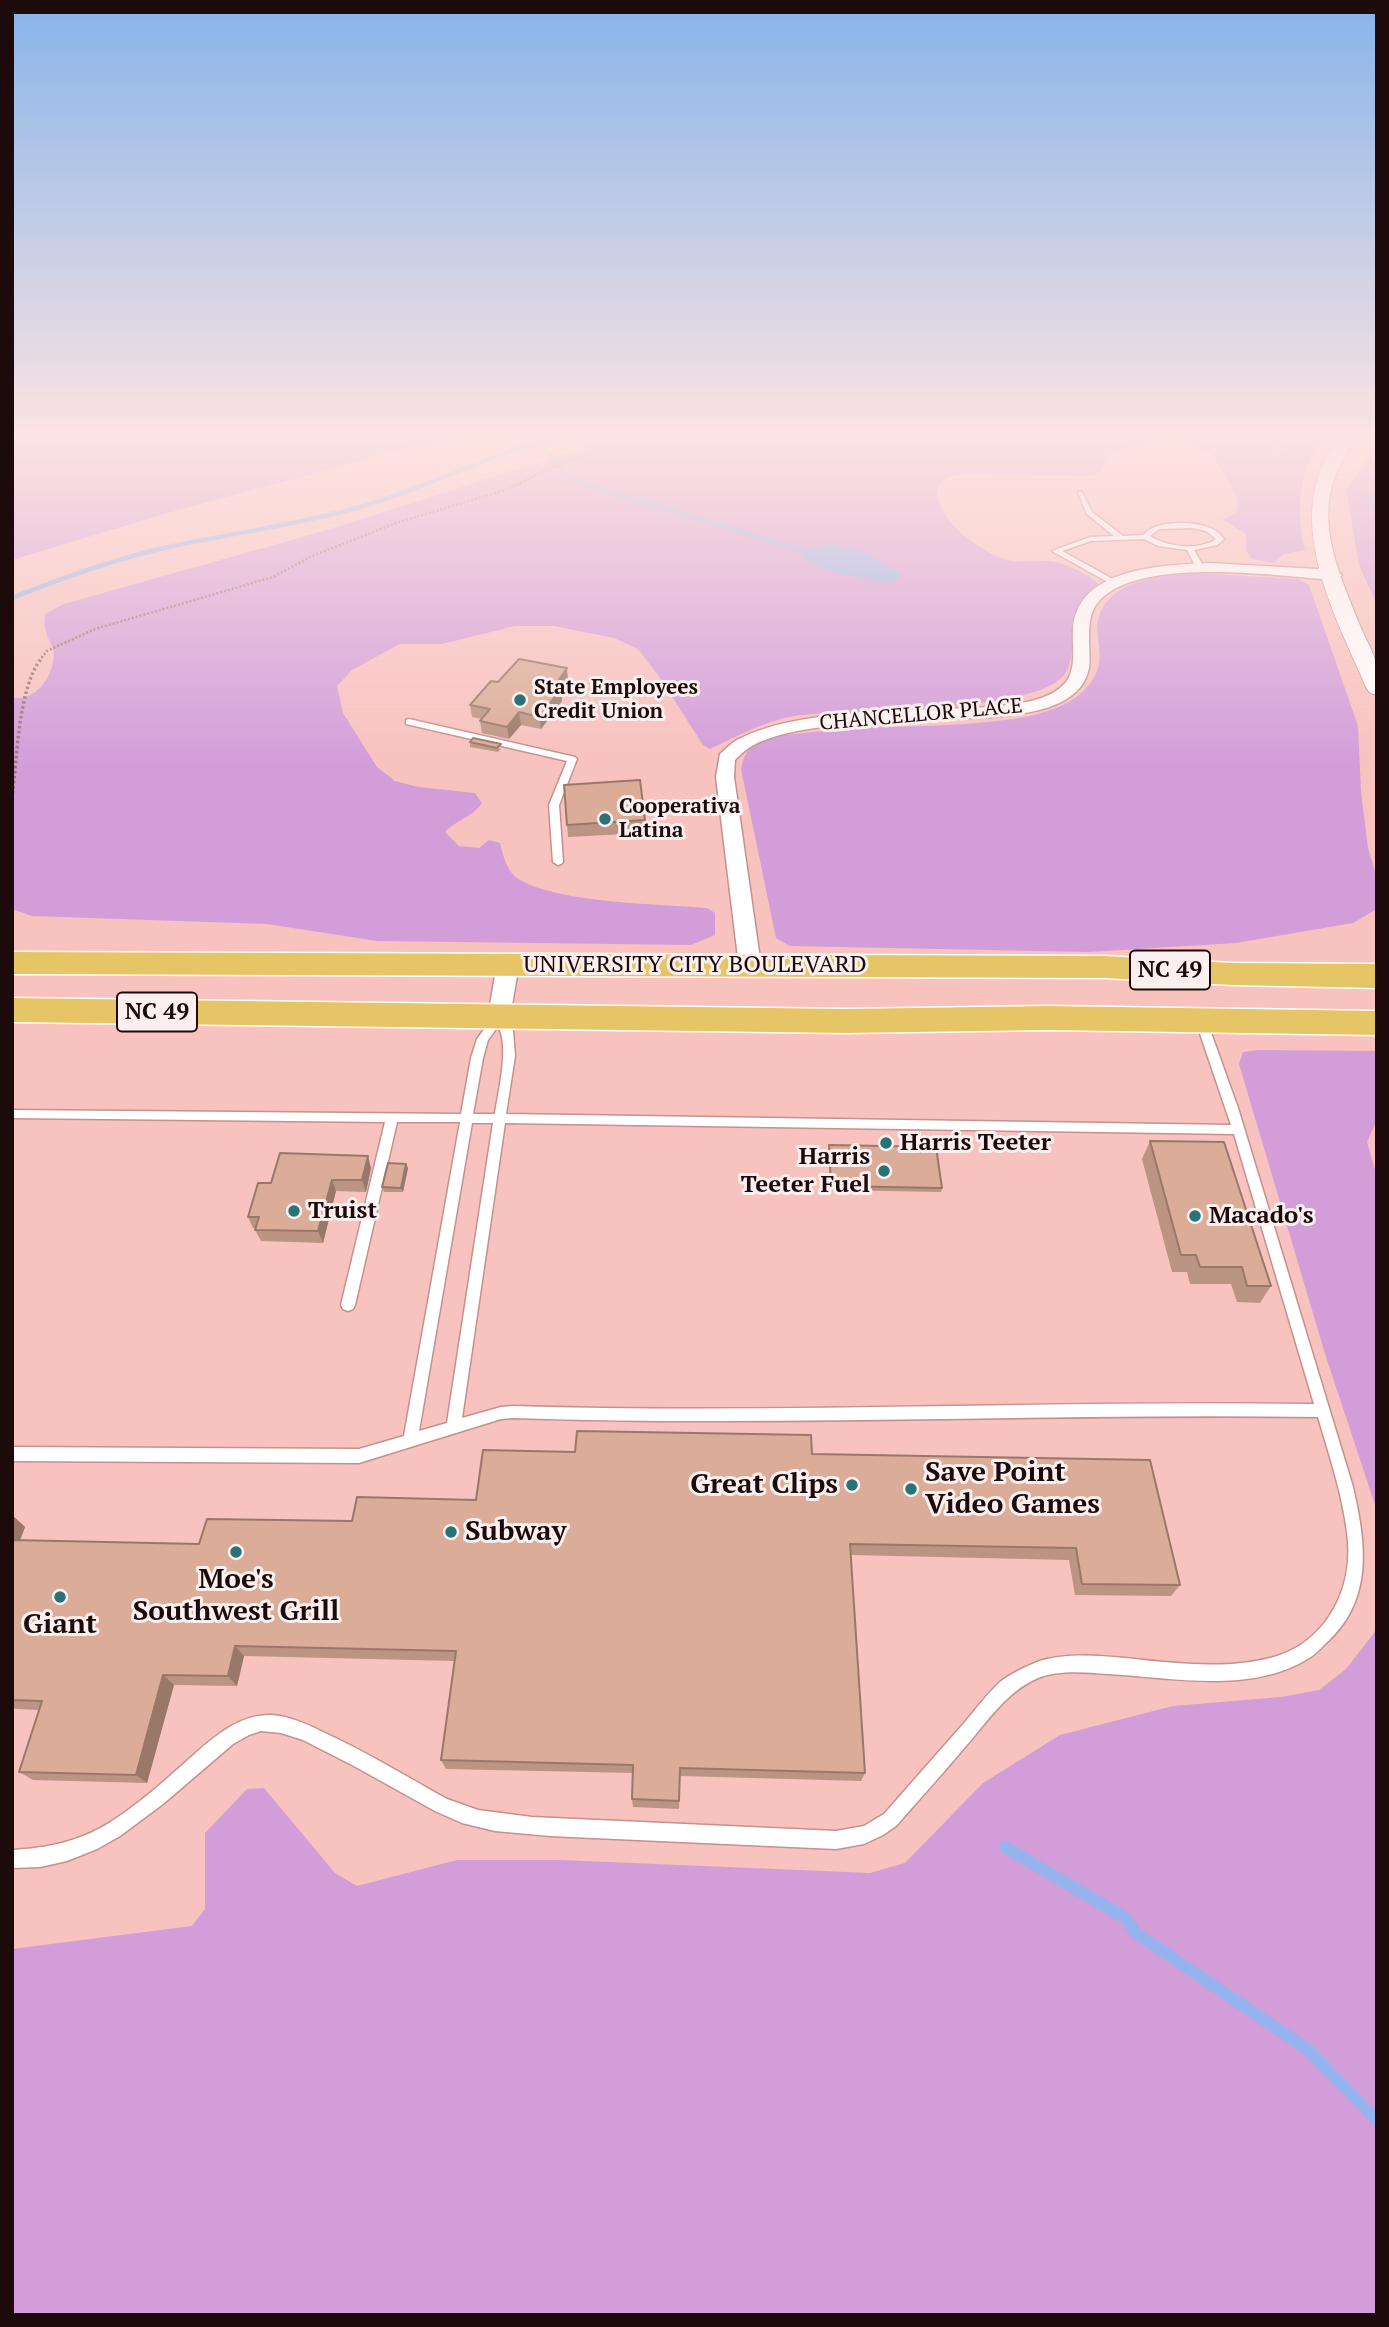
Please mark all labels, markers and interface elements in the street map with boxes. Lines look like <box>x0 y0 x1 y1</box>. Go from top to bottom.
place label: State Employees Credit Union <box>534 675 698 725</box>
marker: State Employees Credit Union <box>512 692 528 708</box>
street label: CHANCELLOR PLACE <box>818 694 1024 736</box>
place label: Cooperativa Latina <box>619 794 740 844</box>
marker: Cooperativa Latina <box>597 811 613 827</box>
street label: UNIVERSITY CITY BOULEVARD <box>523 951 867 979</box>
road number: NC 49 <box>1130 951 1210 990</box>
road number: NC 49 <box>117 993 197 1032</box>
place label: Harris Teeter <box>900 1129 1051 1157</box>
marker: Harris Teeter <box>878 1135 894 1151</box>
place label: Harris Teeter Fuel <box>741 1143 870 1199</box>
marker: Harris Teeter Fuel <box>876 1163 892 1179</box>
place label: Truist <box>308 1197 377 1225</box>
place label: Macado's <box>1209 1202 1314 1230</box>
marker: Truist <box>286 1203 302 1219</box>
marker: Macado's <box>1187 1208 1203 1224</box>
place label: Save Point Video Games <box>925 1456 1100 1522</box>
place label: Great Clips <box>690 1468 838 1502</box>
marker: Great Clips <box>844 1477 860 1493</box>
marker: Save Point Video Games <box>903 1481 919 1497</box>
place label: Subway <box>465 1515 566 1549</box>
marker: Subway <box>443 1524 459 1540</box>
marker: Moe's Southwest Grill <box>228 1544 244 1560</box>
place label: Moe's Southwest Grill <box>133 1563 339 1629</box>
marker: Giant <box>52 1589 68 1605</box>
place label: Giant <box>23 1608 97 1642</box>

